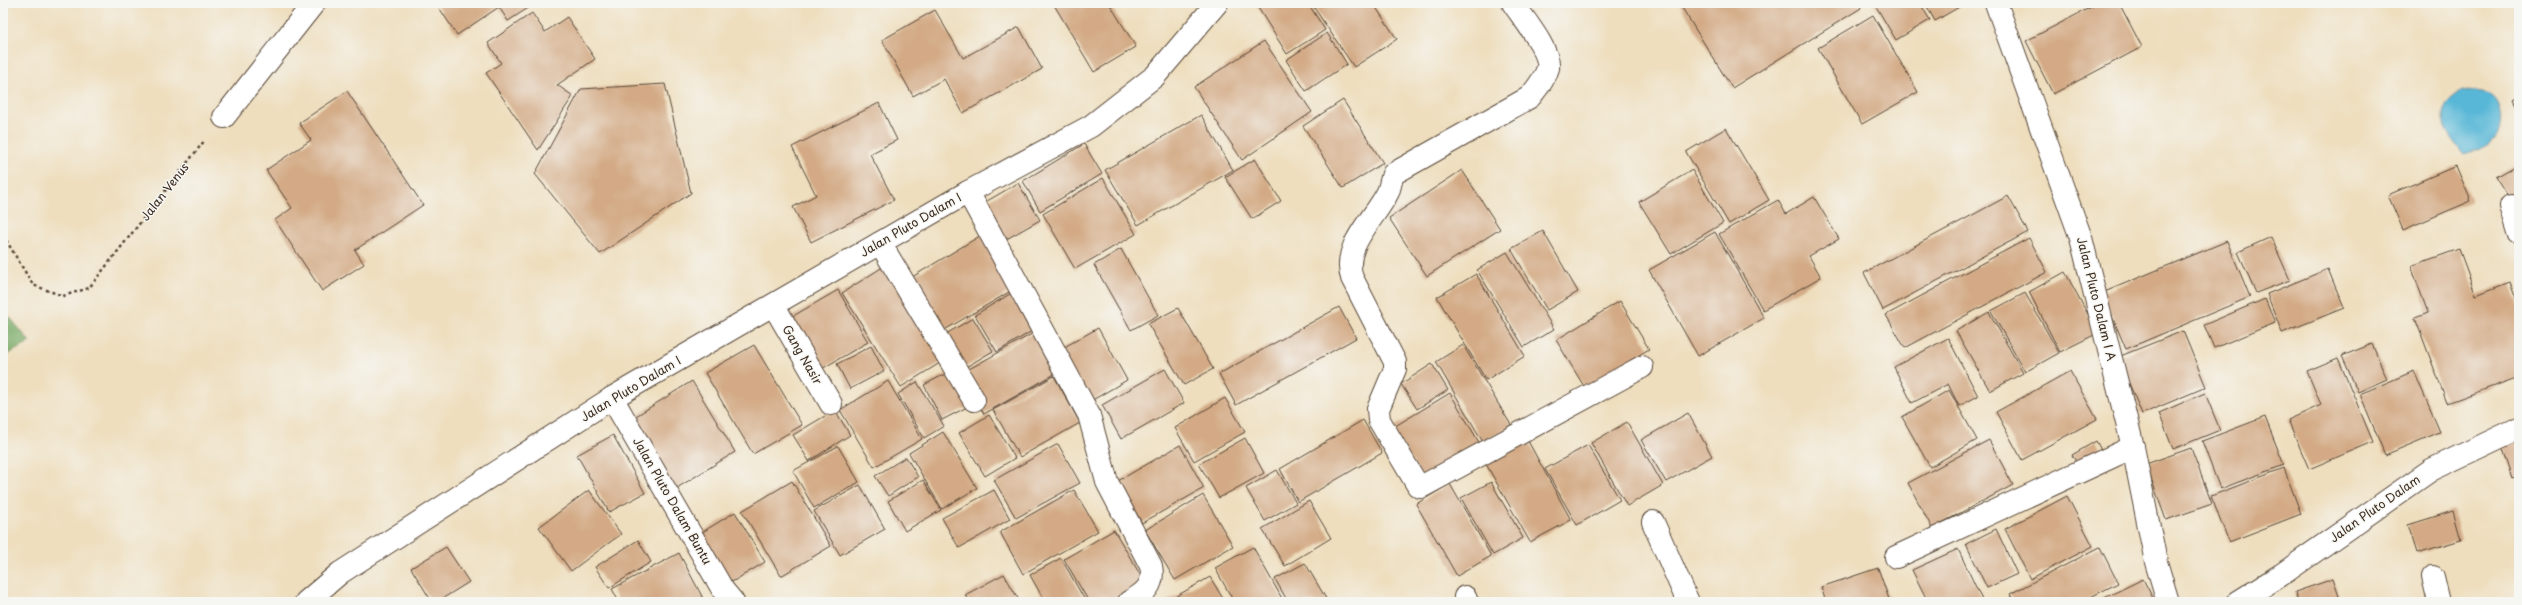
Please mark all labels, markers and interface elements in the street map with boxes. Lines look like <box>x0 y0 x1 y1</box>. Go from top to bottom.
street label: Jalan Venus <box>136 158 193 224</box>
street label: Jalan Pluto Dalam I <box>856 188 965 261</box>
street label: Jalan Pluto Dalam I A <box>2073 235 2121 363</box>
street label: Gang Nasir <box>779 321 827 388</box>
street label: Jalan Pluto Dalam I <box>577 351 684 425</box>
street label: Jalan Pluto Dalam Buntu <box>629 433 717 568</box>
street label: Jalan Pluto Dalam <box>2325 470 2424 546</box>

